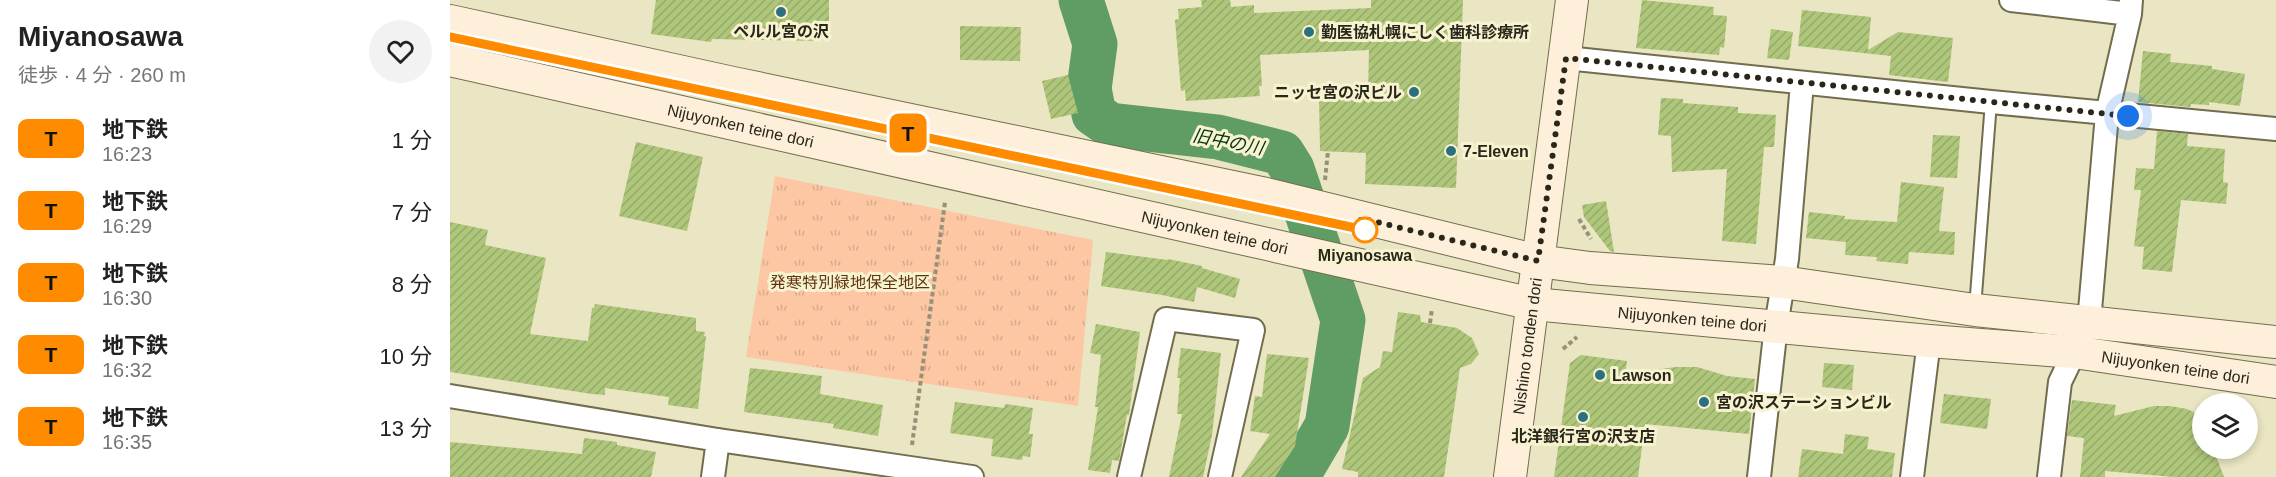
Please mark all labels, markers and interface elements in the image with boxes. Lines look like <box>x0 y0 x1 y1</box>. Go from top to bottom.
marker: ペルル宮の沢 <box>774 5 788 19</box>
button: heart <box>369 20 432 83</box>
text: Miyanosawa <box>18 21 183 52</box>
place label: ペルル宮の沢 <box>733 23 829 40</box>
place label: 勤医協札幌にしく歯科診療所 <box>1321 23 1529 41</box>
marker: 勤医協札幌にしく歯科診療所 <box>1302 25 1316 39</box>
text: 徒歩 · 4 分 · 260 m <box>18 64 186 86</box>
place label: ニッセ宮の沢ビル <box>1274 84 1402 101</box>
marker: ニッセ宮の沢ビル <box>1407 85 1421 99</box>
street label: Nijuyonken teine dori <box>666 101 815 151</box>
your location <box>2113 101 2143 131</box>
line badge: T <box>888 114 928 152</box>
text: 地下鉄 <box>102 117 168 142</box>
text: T <box>902 122 914 145</box>
water label: 旧中の川 <box>1191 125 1267 159</box>
text: T <box>45 127 57 150</box>
text: 1 分 <box>392 128 432 153</box>
text: 16:23 <box>102 143 152 165</box>
place label: 7-Eleven <box>1463 143 1529 160</box>
marker: 7-Eleven <box>1444 144 1458 158</box>
text: 地下鉄 <box>102 189 168 214</box>
text: T <box>45 199 57 222</box>
text: 7 分 <box>392 200 432 225</box>
street label: Nijuyonken teine dori <box>1140 208 1290 258</box>
text: 16:29 <box>102 215 152 237</box>
marker: Miyanosawa <box>1352 217 1378 243</box>
place label: Miyanosawa <box>1318 247 1412 264</box>
text: 地下鉄 <box>102 261 168 286</box>
text: T <box>45 271 57 294</box>
text: 8 分 <box>392 272 432 297</box>
park label: 発寒特別緑地保全地区 <box>770 274 930 291</box>
street label: Nishino tonden dori <box>1510 277 1545 416</box>
text: 16:30 <box>102 287 152 309</box>
street label: Nijuyonken teine dori <box>1617 304 1767 335</box>
text: 地下鉄 <box>102 333 168 358</box>
text: T <box>45 343 57 366</box>
text: 10 分 <box>379 344 432 369</box>
street label: Nijuyonken teine dori <box>2100 348 2251 387</box>
text: 16:32 <box>102 359 152 381</box>
place label: Lawson <box>1612 367 1672 384</box>
marker: Lawson <box>1593 368 1607 382</box>
map controls <box>2192 393 2258 459</box>
button: layers <box>2192 393 2258 459</box>
place label: 宮の沢ステーションビル <box>1716 394 1892 411</box>
marker: 宮の沢ステーションビル <box>1697 395 1711 409</box>
text: 地下鉄 <box>102 405 168 430</box>
marker: 北洋銀行宮の沢支店 <box>1576 410 1590 424</box>
text: T <box>45 415 57 438</box>
text: 13 分 <box>379 416 432 441</box>
place label: 北洋銀行宮の沢支店 <box>1511 428 1655 445</box>
text: 16:35 <box>102 431 152 453</box>

